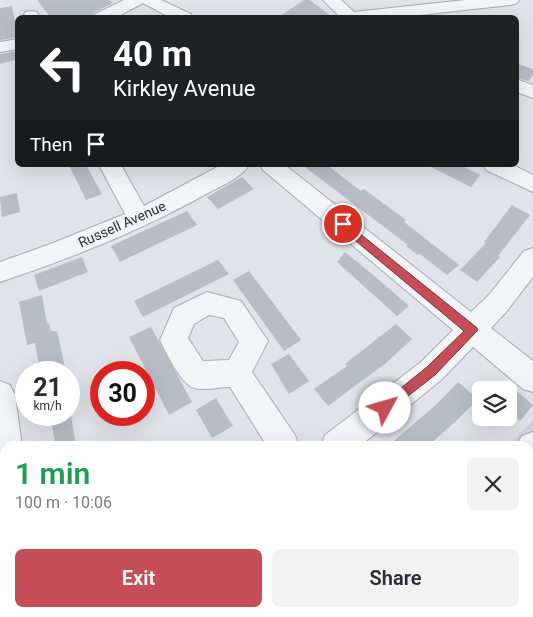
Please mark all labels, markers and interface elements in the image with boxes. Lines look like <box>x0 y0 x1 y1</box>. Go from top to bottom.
text: 40 m <box>113 34 192 75</box>
icon: left <box>30 35 95 100</box>
text: Kirkley Avenue <box>113 76 255 101</box>
icon: arrive <box>82 130 110 158</box>
text: Then <box>30 133 72 156</box>
street label: Russell Avenue <box>76 198 168 250</box>
pin <box>322 203 364 245</box>
icon: arrive <box>329 210 357 238</box>
speed limit sign: 30 <box>90 361 155 426</box>
text: 21 <box>33 373 62 402</box>
position arrow <box>358 381 410 433</box>
map controls <box>472 381 517 426</box>
button: layers <box>472 381 517 426</box>
text: km/h <box>33 399 62 413</box>
text: 1 min <box>15 456 90 491</box>
button: close <box>467 458 519 510</box>
text: 100 m · 10:06 <box>15 493 112 512</box>
button: Exit <box>15 549 262 607</box>
button: Share <box>272 549 519 607</box>

